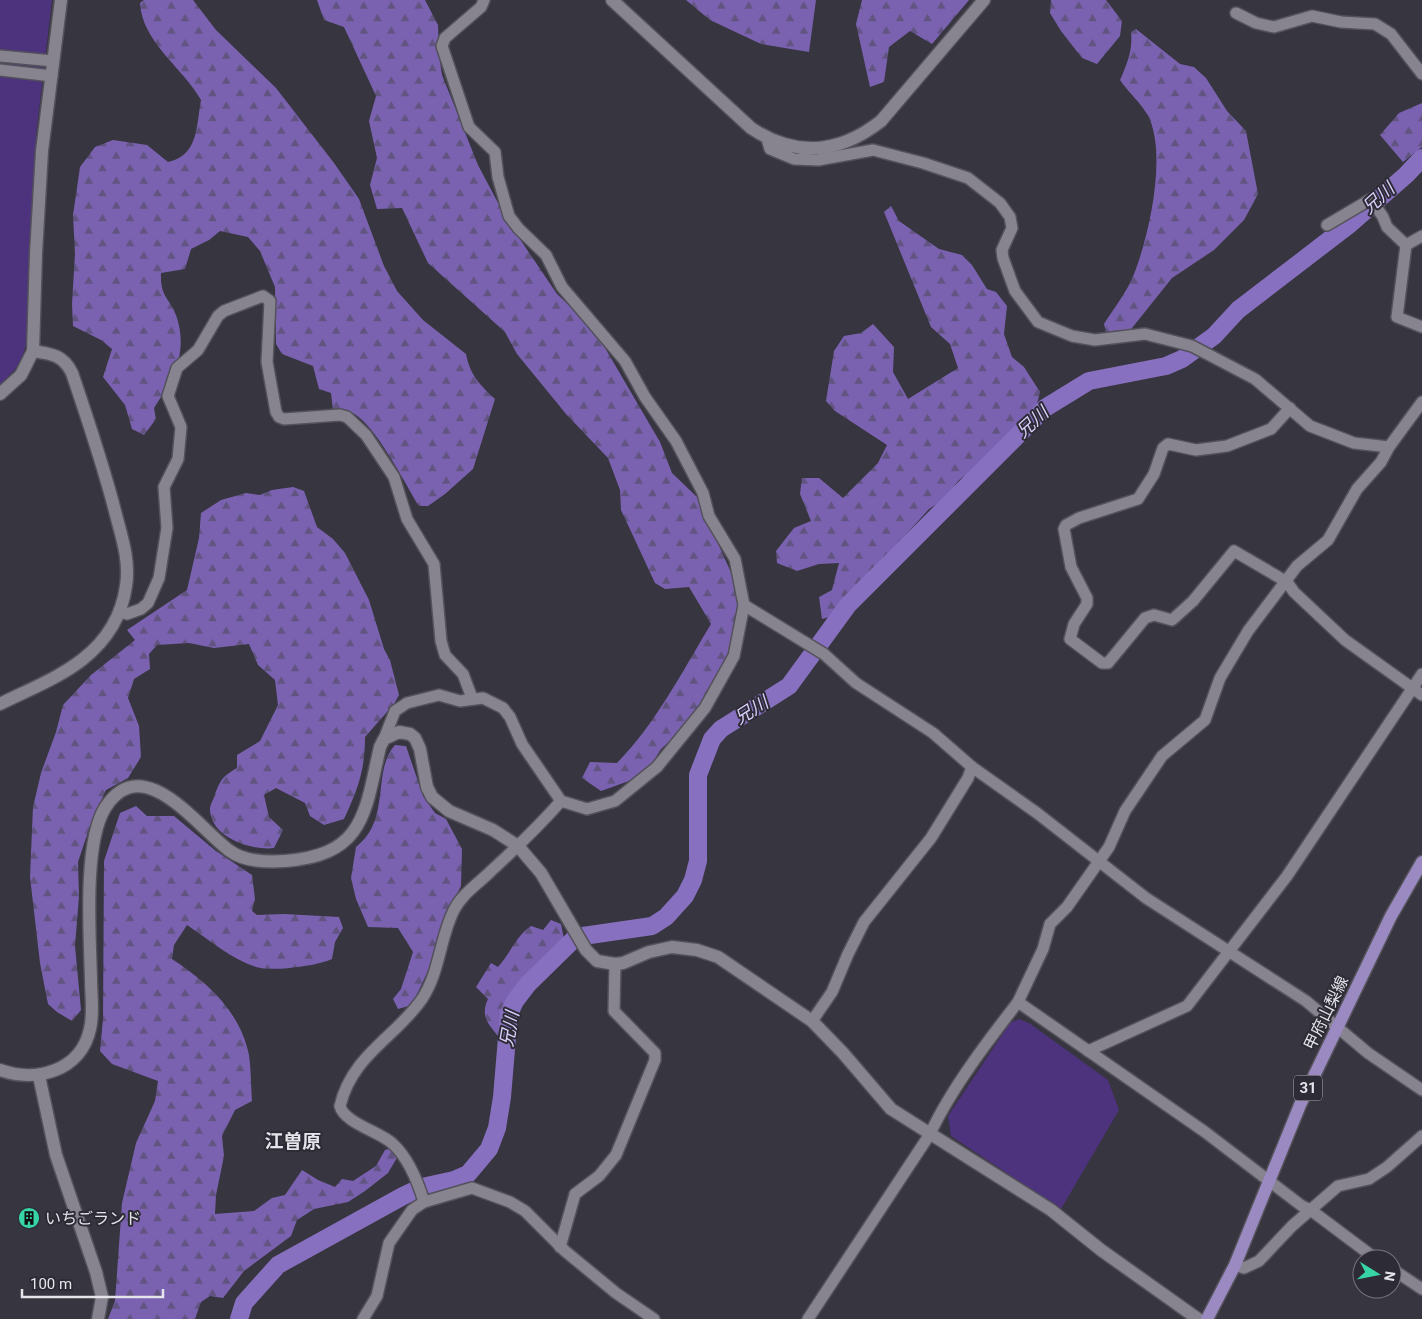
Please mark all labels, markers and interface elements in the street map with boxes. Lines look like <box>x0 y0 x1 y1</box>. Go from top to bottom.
water label: 兄川 <box>1358 177 1400 218</box>
water label: 兄川 <box>1012 401 1054 442</box>
water label: 兄川 <box>730 690 774 728</box>
street label: 甲府山梨線 <box>1300 973 1352 1053</box>
water label: 兄川 <box>496 1007 523 1049</box>
road number: 31 <box>1294 1076 1322 1100</box>
district label: 江曽原 <box>264 1130 322 1153</box>
building icon: いちごランド <box>17 1206 41 1230</box>
place label: いちごランド <box>45 1209 141 1228</box>
north arrow <box>1352 1249 1402 1299</box>
scale bar <box>22 1266 164 1298</box>
text: N <box>1381 1270 1399 1283</box>
text: 100 m <box>30 1275 72 1293</box>

